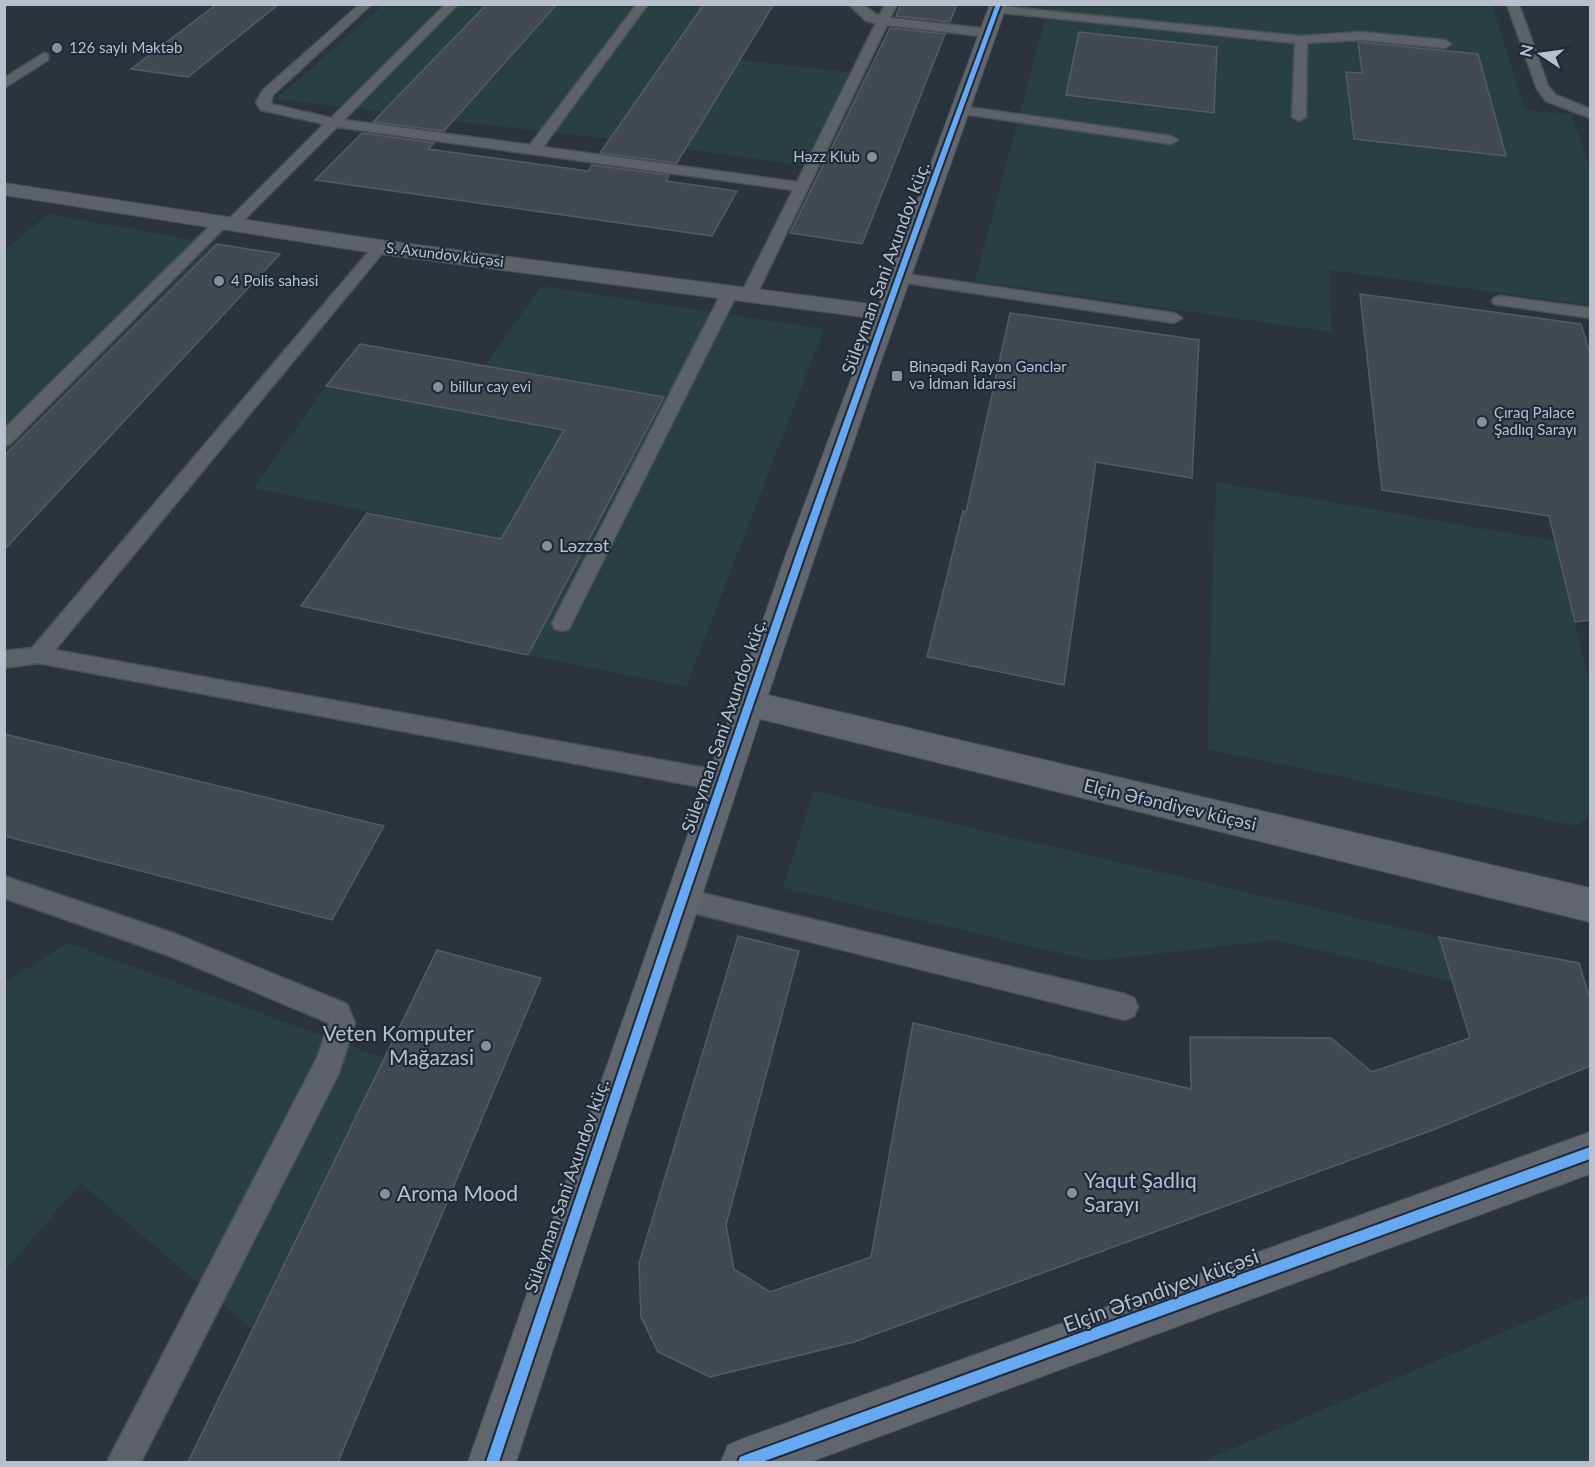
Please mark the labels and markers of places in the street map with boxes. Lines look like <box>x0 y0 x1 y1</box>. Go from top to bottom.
place label: 126 saylı Məktəb <box>69 38 182 56</box>
marker: 126 saylı Məktəb <box>50 41 64 55</box>
place label: Həzz Klub <box>793 147 860 165</box>
marker: Həzz Klub <box>865 150 879 164</box>
place label: 4 Polis sahəsi <box>231 271 318 289</box>
marker: 4 Polis sahəsi <box>212 274 226 288</box>
place label: Binəqədi Rayon Gənclər və İdman İdarəsi <box>909 357 1067 392</box>
marker: Binəqədi Rayon Gənclər və İdman İdarəsi <box>890 369 904 383</box>
place label: billur cay evi <box>450 377 531 395</box>
marker: billur cay evi <box>431 380 445 394</box>
place label: Çıraq Palace Şadlıq Sarayı <box>1494 403 1577 438</box>
marker: Çıraq Palace Şadlıq Sarayı <box>1475 415 1489 429</box>
place label: Ləzzət <box>559 534 610 556</box>
marker: Ləzzət <box>540 539 554 553</box>
place label: Veten Komputer Mağazasi <box>323 1020 474 1069</box>
marker: Veten Komputer Mağazasi <box>479 1039 493 1053</box>
place label: Yaqut Şadlıq Sarayı <box>1084 1167 1197 1216</box>
place label: Aroma Mood <box>397 1180 518 1205</box>
marker: Yaqut Şadlıq Sarayı <box>1065 1186 1079 1200</box>
marker: Aroma Mood <box>378 1187 392 1201</box>

